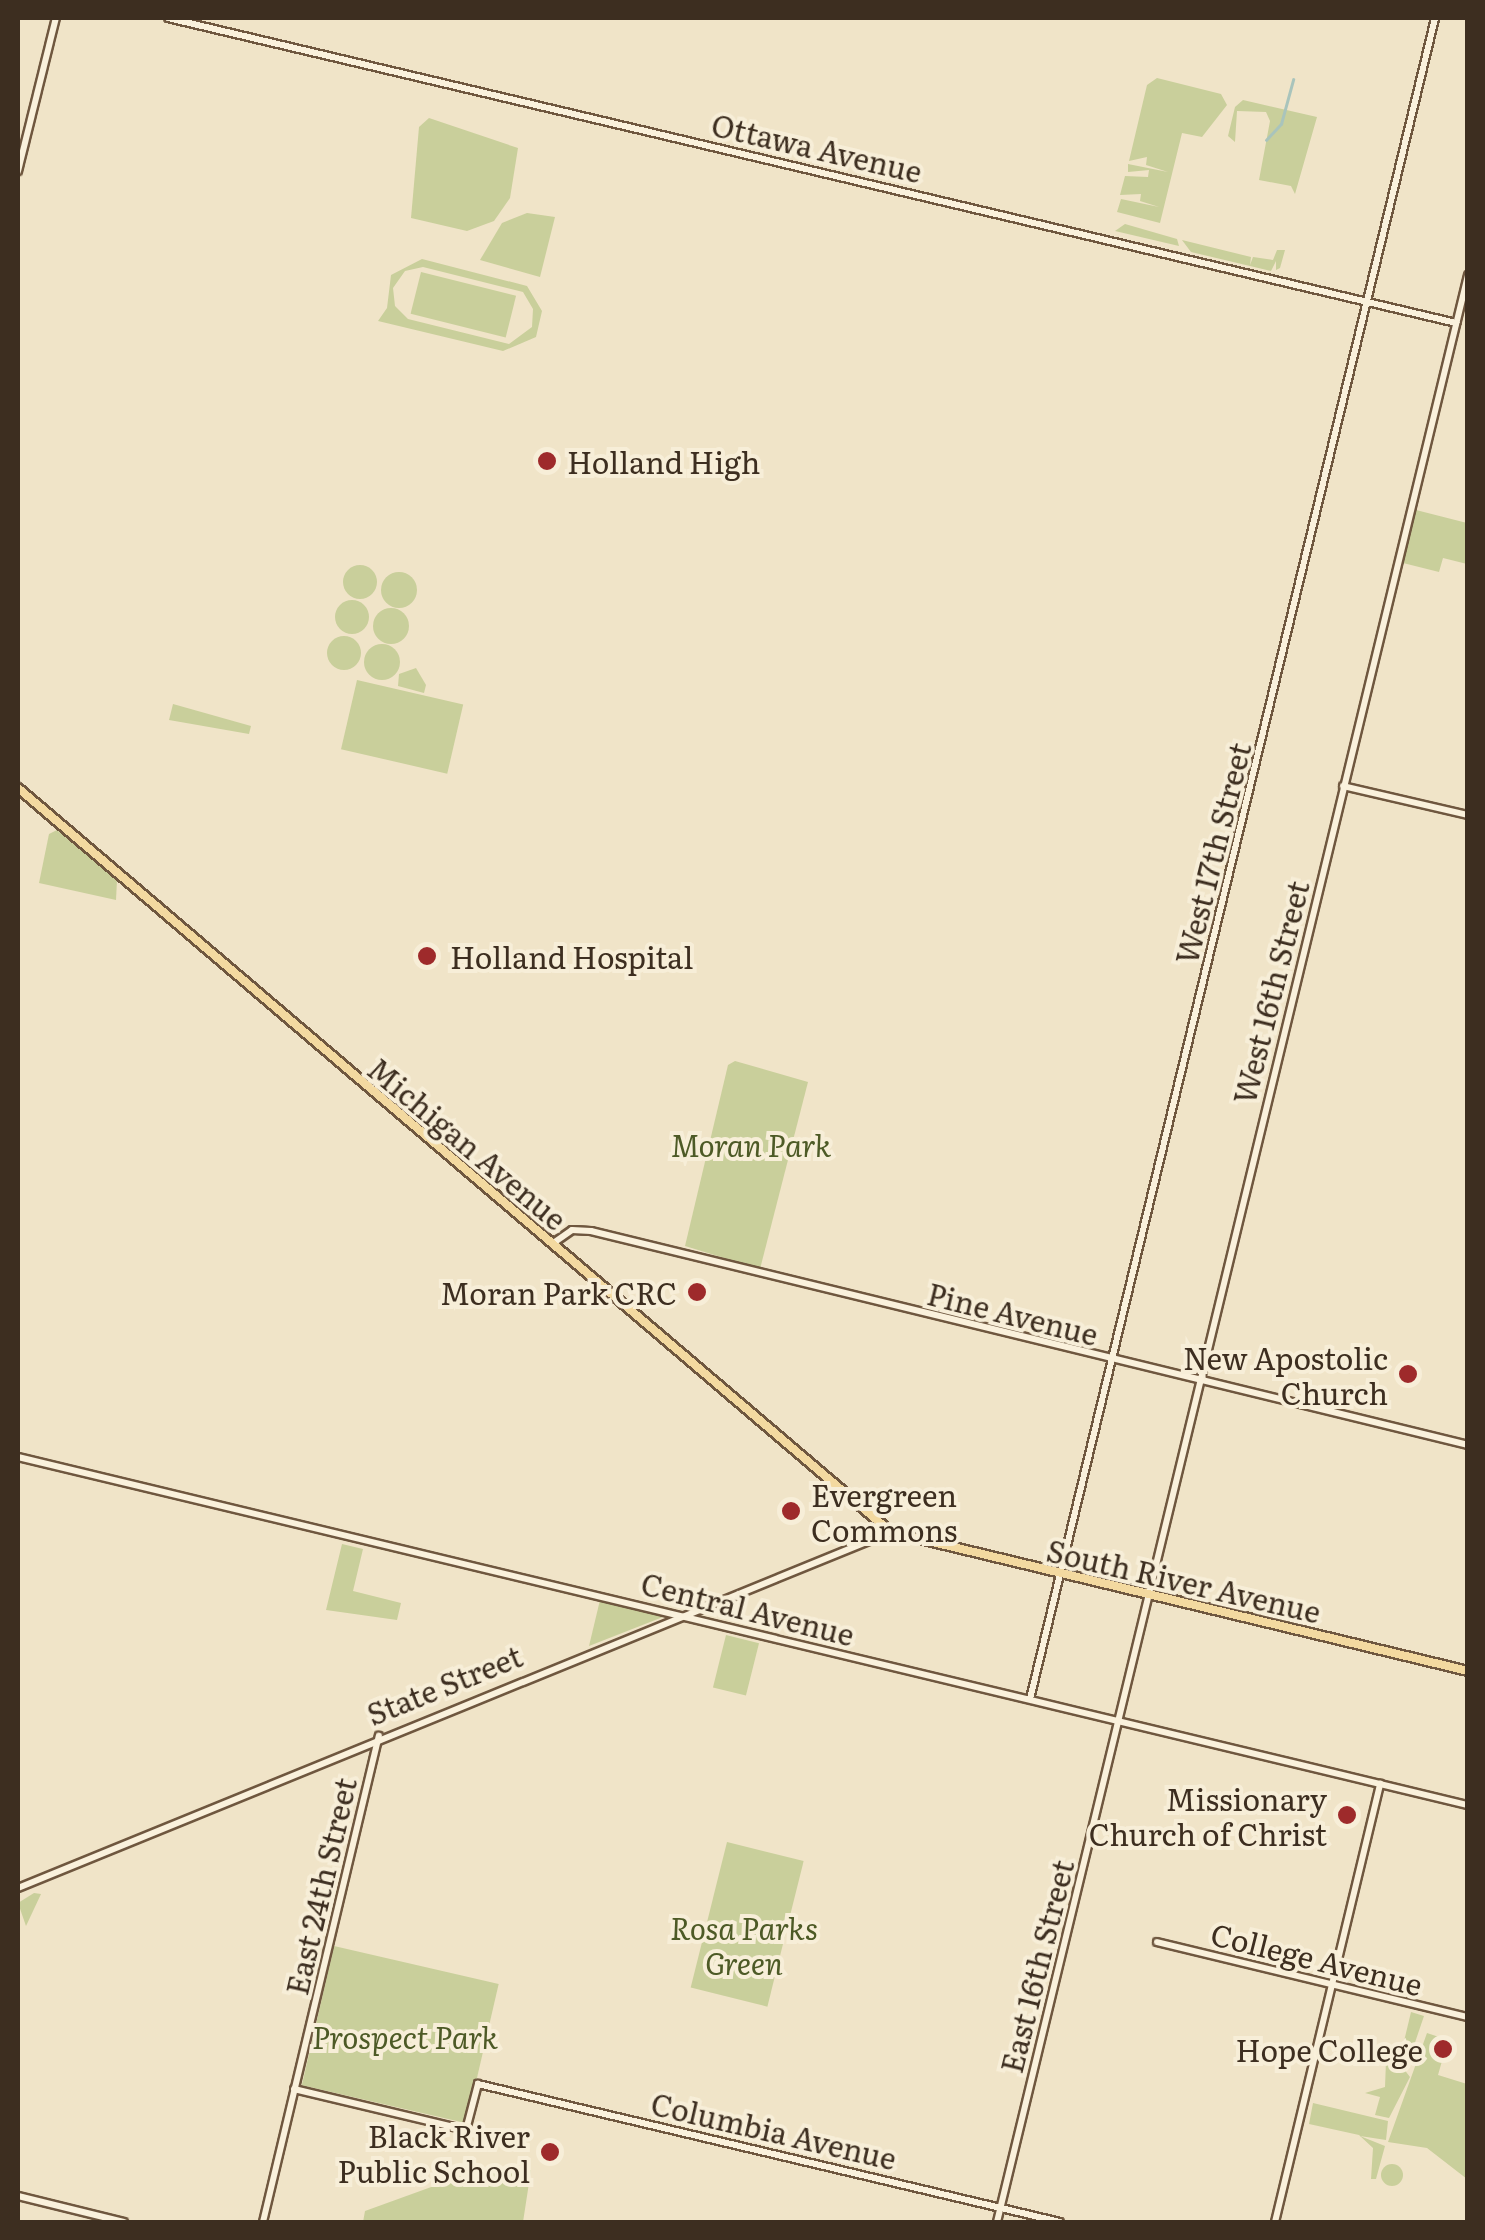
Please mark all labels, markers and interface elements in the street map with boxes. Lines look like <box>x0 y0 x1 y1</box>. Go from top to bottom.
street label: Ottawa Avenue <box>708 105 926 189</box>
place label: Holland High <box>567 443 760 479</box>
marker: Holland High <box>536 450 558 472</box>
street label: West 17th Street <box>1167 739 1257 967</box>
street label: West 16th Street <box>1225 877 1315 1107</box>
place label: Holland Hospital <box>450 938 693 974</box>
marker: Holland Hospital <box>414 943 440 969</box>
street label: Michigan Avenue <box>361 1050 575 1236</box>
park label: Moran Park <box>671 1126 831 1162</box>
place label: Moran Park CRC <box>440 1274 677 1310</box>
street label: Pine Avenue <box>924 1274 1102 1352</box>
marker: Moran Park CRC <box>686 1281 708 1303</box>
place label: New Apostolic Church <box>1183 1339 1388 1410</box>
marker: New Apostolic Church <box>1397 1363 1419 1385</box>
place label: Evergreen Commons <box>811 1476 957 1546</box>
marker: Evergreen Commons <box>780 1500 802 1522</box>
street label: South River Avenue <box>1043 1531 1325 1629</box>
street label: Central Avenue <box>638 1564 858 1652</box>
street label: State Street <box>361 1637 527 1731</box>
street label: East 24th Street <box>278 1774 362 1998</box>
place label: Missionary Church of Christ <box>1089 1780 1327 1850</box>
marker: Missionary Church of Christ <box>1336 1804 1358 1826</box>
street label: East 16th Street <box>992 1856 1080 2076</box>
park label: Rosa Parks Green <box>670 1909 818 1980</box>
street label: College Avenue <box>1208 1914 1426 2002</box>
park label: Prospect Park <box>312 2018 498 2054</box>
place label: Hope College <box>1236 2031 1423 2067</box>
marker: Hope College <box>1432 2038 1454 2060</box>
street label: Columbia Avenue <box>648 2084 900 2176</box>
place label: Black River Public School <box>338 2117 530 2188</box>
marker: Black River Public School <box>539 2141 561 2163</box>

